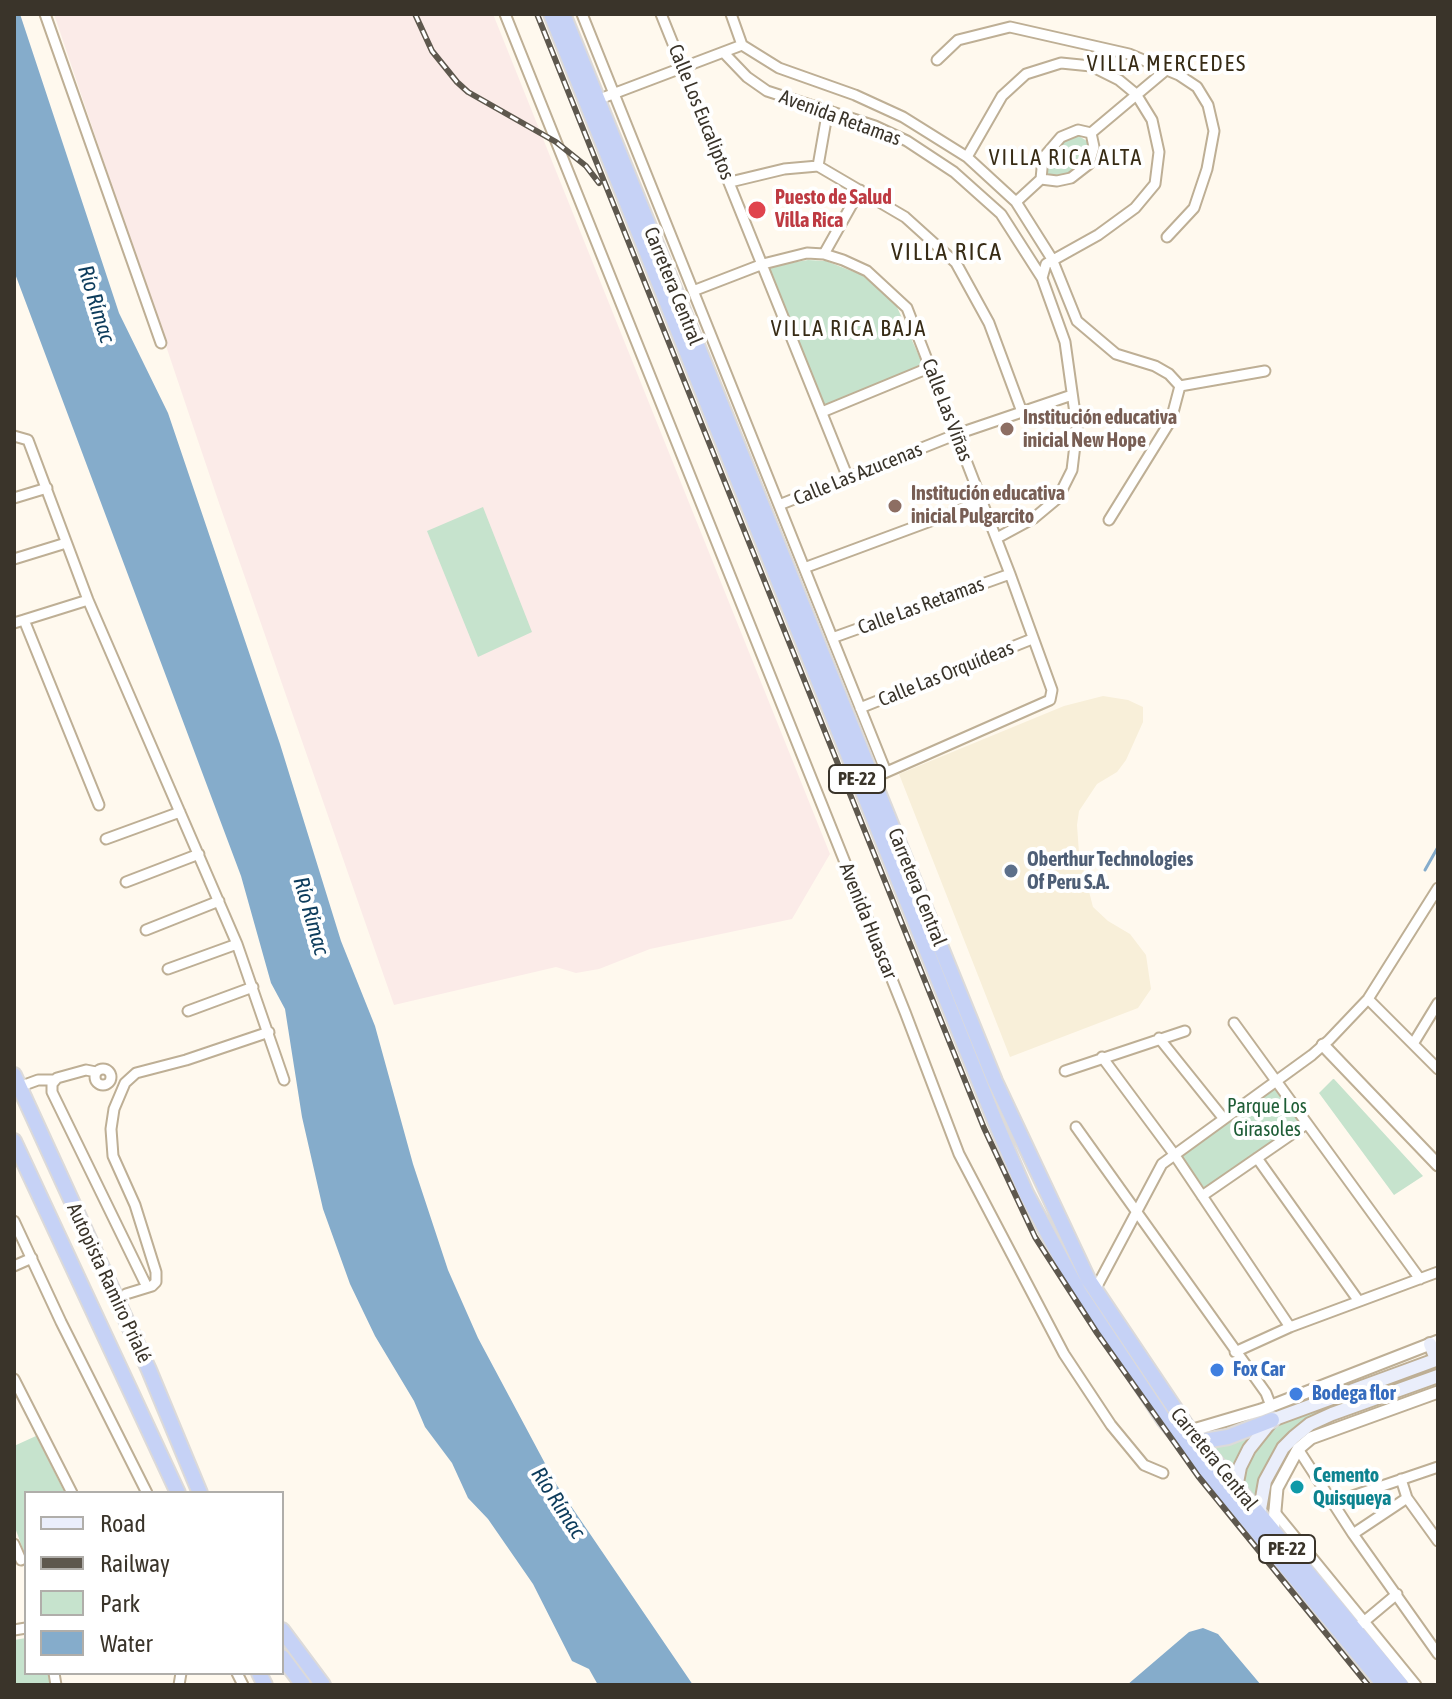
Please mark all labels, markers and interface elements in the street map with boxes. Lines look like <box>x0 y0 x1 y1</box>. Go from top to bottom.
street label: Calle Los Eucaliptos <box>663 41 739 183</box>
district label: VILLA MERCEDES <box>1087 51 1247 77</box>
street label: Avenida Retamas <box>776 85 904 151</box>
district label: VILLA RICA ALTA <box>989 145 1143 171</box>
place label: Puesto de Salud Villa Rica <box>775 186 892 233</box>
marker: Puesto de Salud Villa Rica <box>746 199 768 221</box>
street label: Carretera Central <box>638 224 708 348</box>
district label: VILLA RICA <box>891 238 1003 266</box>
water label: Río Rímac <box>72 262 120 346</box>
district label: VILLA RICA BAJA <box>771 316 927 342</box>
street label: Calle Las Viñas <box>916 355 978 465</box>
place label: Institución educativa inicial New Hope <box>1023 406 1177 453</box>
marker: Institución educativa inicial New Hope <box>998 420 1016 438</box>
street label: Calle Las Azucenas <box>790 437 926 511</box>
place label: Institución educativa inicial Pulgarcito <box>911 482 1065 529</box>
marker: Institución educativa inicial Pulgarcito <box>886 497 904 515</box>
street label: Calle Las Retamas <box>855 572 987 640</box>
street label: Calle Las Orquídeas <box>875 636 1017 712</box>
road number: PE-22 <box>829 765 885 793</box>
street label: Carretera Central <box>882 825 952 949</box>
place label: Oberthur Technologies Of Peru S.A. <box>1027 848 1193 895</box>
street label: Avenida Huascar <box>834 859 902 983</box>
marker: Oberthur Technologies Of Peru S.A. <box>1002 862 1020 880</box>
water label: Río Rímac <box>287 874 335 958</box>
park label: Parque Los Girasoles <box>1227 1095 1307 1142</box>
street label: Autopista Ramiro Prialé <box>61 1199 157 1367</box>
place label: Fox Car <box>1233 1358 1285 1382</box>
marker: Fox Car <box>1208 1361 1226 1379</box>
place label: Bodega flor <box>1312 1382 1396 1406</box>
marker: Bodega flor <box>1287 1385 1305 1403</box>
street label: Carretera Central <box>1165 1403 1263 1515</box>
water label: Río Rímac <box>525 1462 591 1544</box>
place label: Cemento Quisqueya <box>1313 1464 1391 1511</box>
marker: Cemento Quisqueya <box>1288 1478 1306 1496</box>
legend <box>24 1491 284 1675</box>
text: Road <box>100 1510 146 1537</box>
road number: PE-22 <box>1259 1535 1315 1563</box>
text: Railway <box>100 1550 170 1577</box>
text: Park <box>100 1590 140 1617</box>
text: Water <box>100 1630 153 1657</box>

